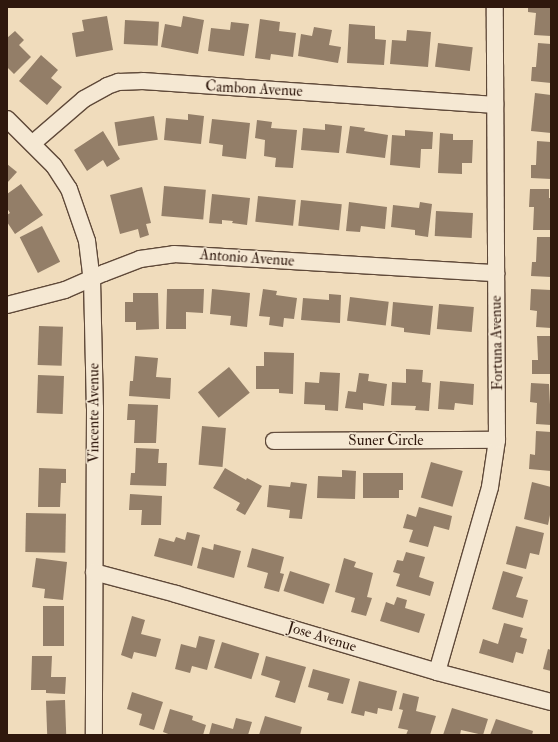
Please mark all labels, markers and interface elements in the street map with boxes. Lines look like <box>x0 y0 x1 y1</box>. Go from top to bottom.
street label: Cambon Avenue <box>205 77 303 101</box>
street label: Antonio Avenue <box>199 246 295 270</box>
street label: Fortuna Avenue <box>487 295 507 391</box>
street label: Vincente Avenue <box>85 363 103 463</box>
street label: Suner Circle <box>348 432 424 450</box>
street label: Jose Avenue <box>285 618 359 656</box>

